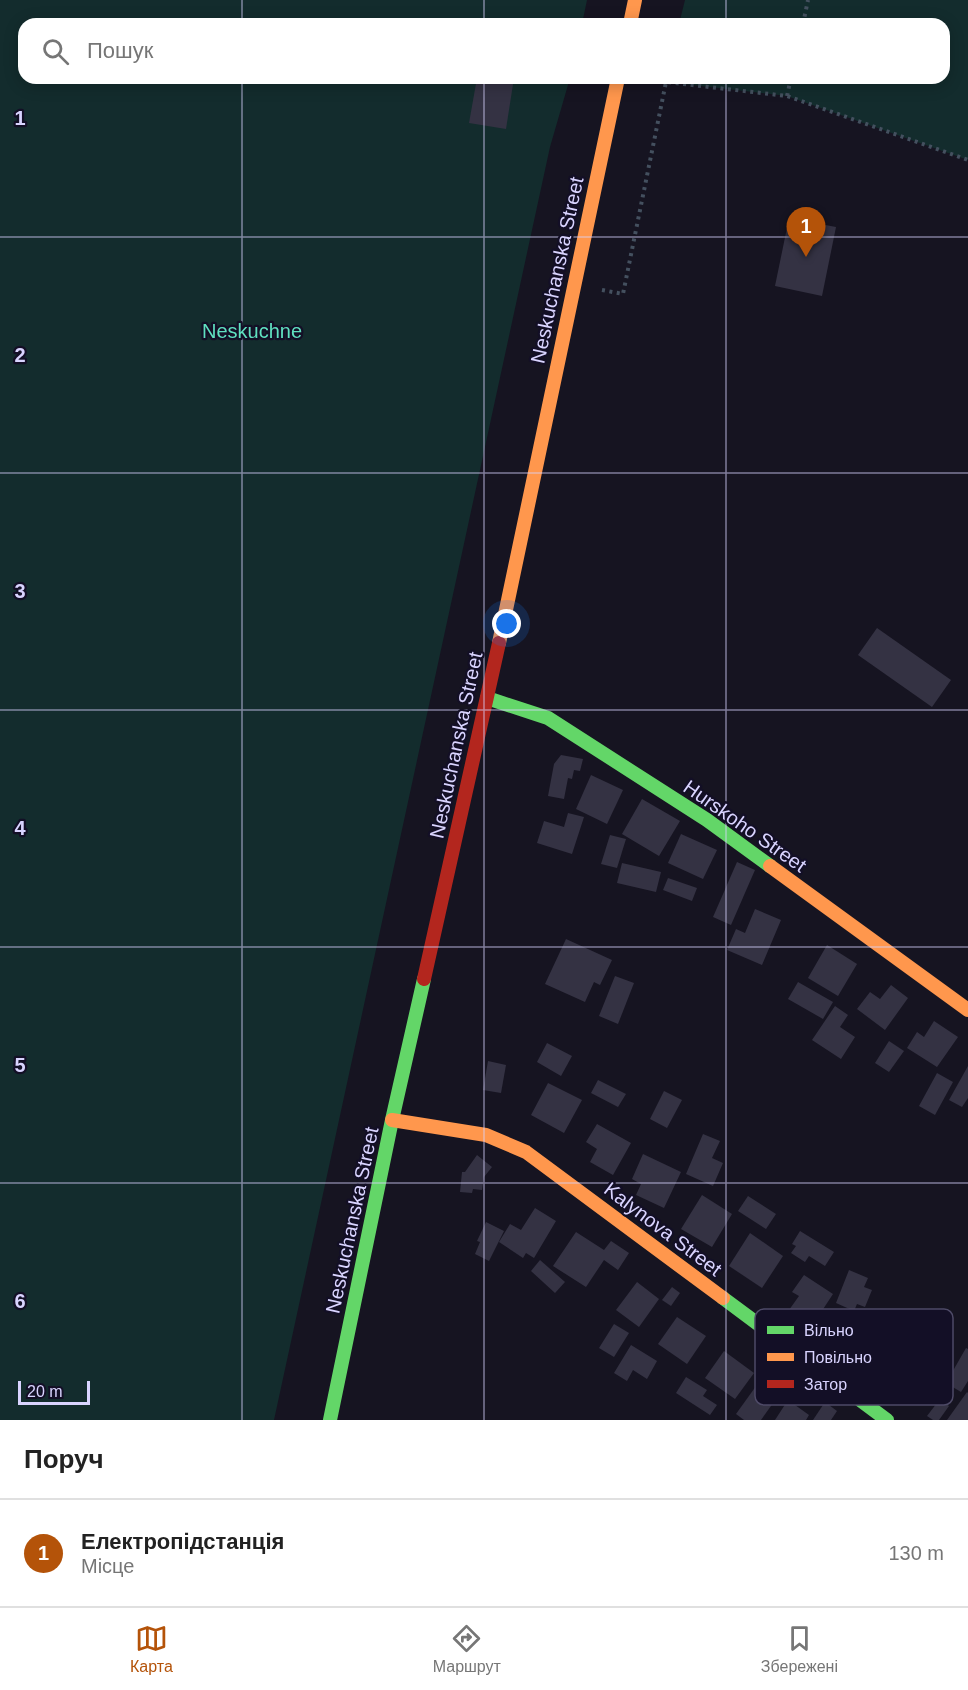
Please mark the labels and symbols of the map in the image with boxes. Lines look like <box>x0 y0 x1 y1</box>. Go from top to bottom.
text: 1 <box>14 107 26 129</box>
street label: Neskuchanska Street <box>526 174 588 365</box>
pin: 1 <box>786 208 826 257</box>
park label: Neskuchne <box>202 320 302 342</box>
text: 2 <box>14 344 26 366</box>
text: 3 <box>14 580 26 602</box>
your location <box>492 609 521 638</box>
street label: Neskuchanska Street <box>425 649 487 840</box>
street label: Hurskoho Street <box>680 776 811 877</box>
text: 4 <box>14 817 26 839</box>
text: 5 <box>14 1054 26 1076</box>
street label: Neskuchanska Street <box>321 1124 383 1315</box>
street label: Kalynova Street <box>600 1178 726 1281</box>
text: 6 <box>14 1290 26 1312</box>
legend <box>755 1309 953 1405</box>
text: Вільно <box>804 1322 854 1339</box>
text: Повільно <box>804 1349 872 1366</box>
text: Затор <box>804 1376 847 1393</box>
scale bar <box>18 1378 90 1406</box>

